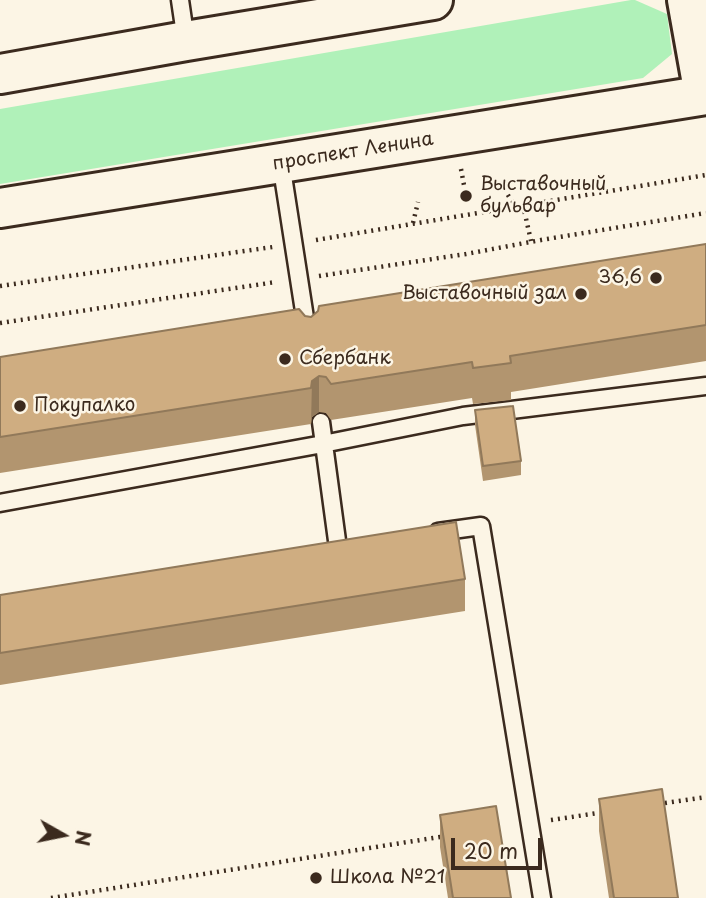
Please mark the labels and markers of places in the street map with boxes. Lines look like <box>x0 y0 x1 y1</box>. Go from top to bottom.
place label: Выставочный бульвар <box>480 174 607 218</box>
marker: Выставочный бульвар <box>458 188 474 204</box>
place label: 36,6 <box>599 267 642 289</box>
marker: 36,6 <box>648 270 664 286</box>
place label: Выставочный зал <box>402 283 567 305</box>
marker: Выставочный зал <box>573 286 589 302</box>
place label: Сбербанк <box>299 348 391 370</box>
marker: Сбербанк <box>277 351 293 367</box>
place label: Покупалко <box>34 395 135 417</box>
marker: Покупалко <box>12 398 28 414</box>
place label: Школа №21 <box>330 867 445 889</box>
marker: Школа №21 <box>308 870 324 886</box>

